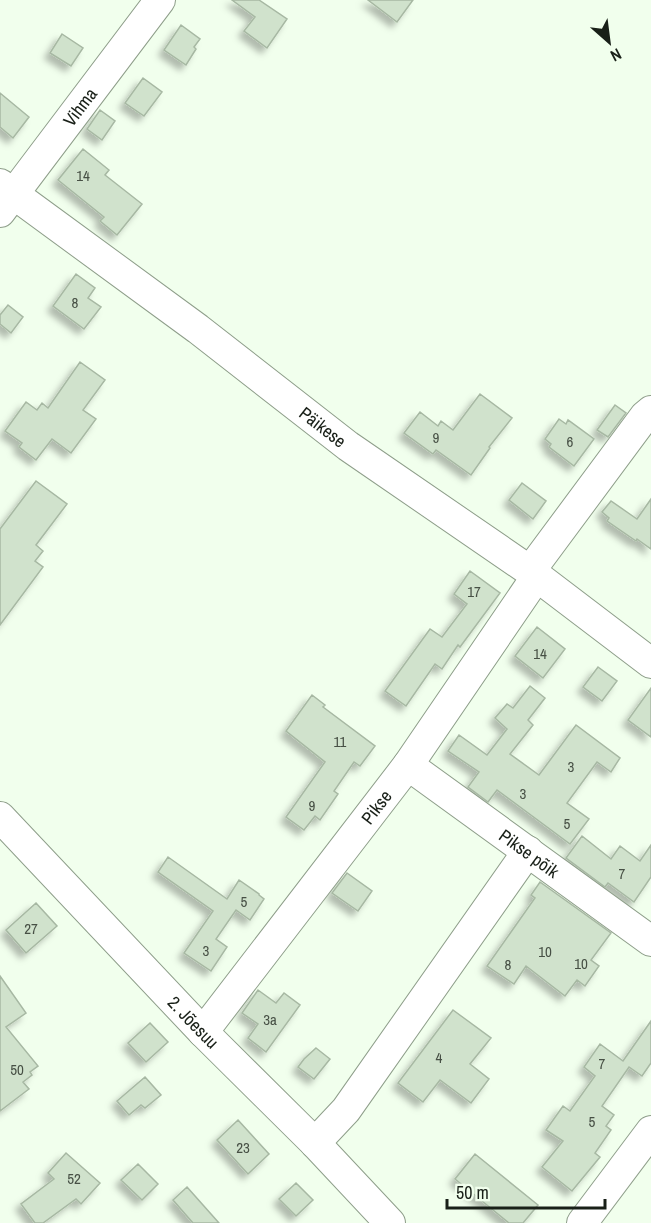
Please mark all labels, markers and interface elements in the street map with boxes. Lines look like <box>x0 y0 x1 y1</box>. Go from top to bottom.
north arrow <box>579 12 639 72</box>
text: N <box>607 43 625 67</box>
street label: Vihma <box>57 82 102 131</box>
house number: 14 <box>76 165 90 186</box>
house number: 8 <box>72 292 79 313</box>
street label: Päikese <box>294 400 352 453</box>
house number: 9 <box>433 427 440 448</box>
house number: 6 <box>567 431 574 452</box>
house number: 17 <box>467 581 481 602</box>
house number: 14 <box>533 643 547 664</box>
house number: 11 <box>334 731 347 752</box>
house number: 3 <box>568 756 575 777</box>
house number: 3 <box>520 783 527 804</box>
street label: Pikse <box>355 784 397 829</box>
house number: 9 <box>309 795 316 816</box>
house number: 5 <box>564 813 571 834</box>
street label: Pikse põik <box>494 823 565 884</box>
house number: 7 <box>619 863 626 884</box>
house number: 5 <box>241 891 248 912</box>
house number: 27 <box>24 918 38 939</box>
house number: 3 <box>203 940 210 961</box>
house number: 10 <box>538 941 552 962</box>
house number: 10 <box>574 953 588 974</box>
house number: 8 <box>505 954 512 975</box>
street label: 2. Jõesuu <box>163 990 225 1054</box>
house number: 3a <box>263 1009 277 1030</box>
house number: 4 <box>436 1047 443 1068</box>
house number: 7 <box>599 1053 606 1074</box>
house number: 50 <box>10 1059 24 1080</box>
house number: 5 <box>589 1111 596 1132</box>
house number: 23 <box>236 1137 250 1158</box>
house number: 52 <box>67 1168 81 1189</box>
scale bar <box>447 1172 604 1210</box>
text: 50 m <box>456 1180 489 1205</box>

